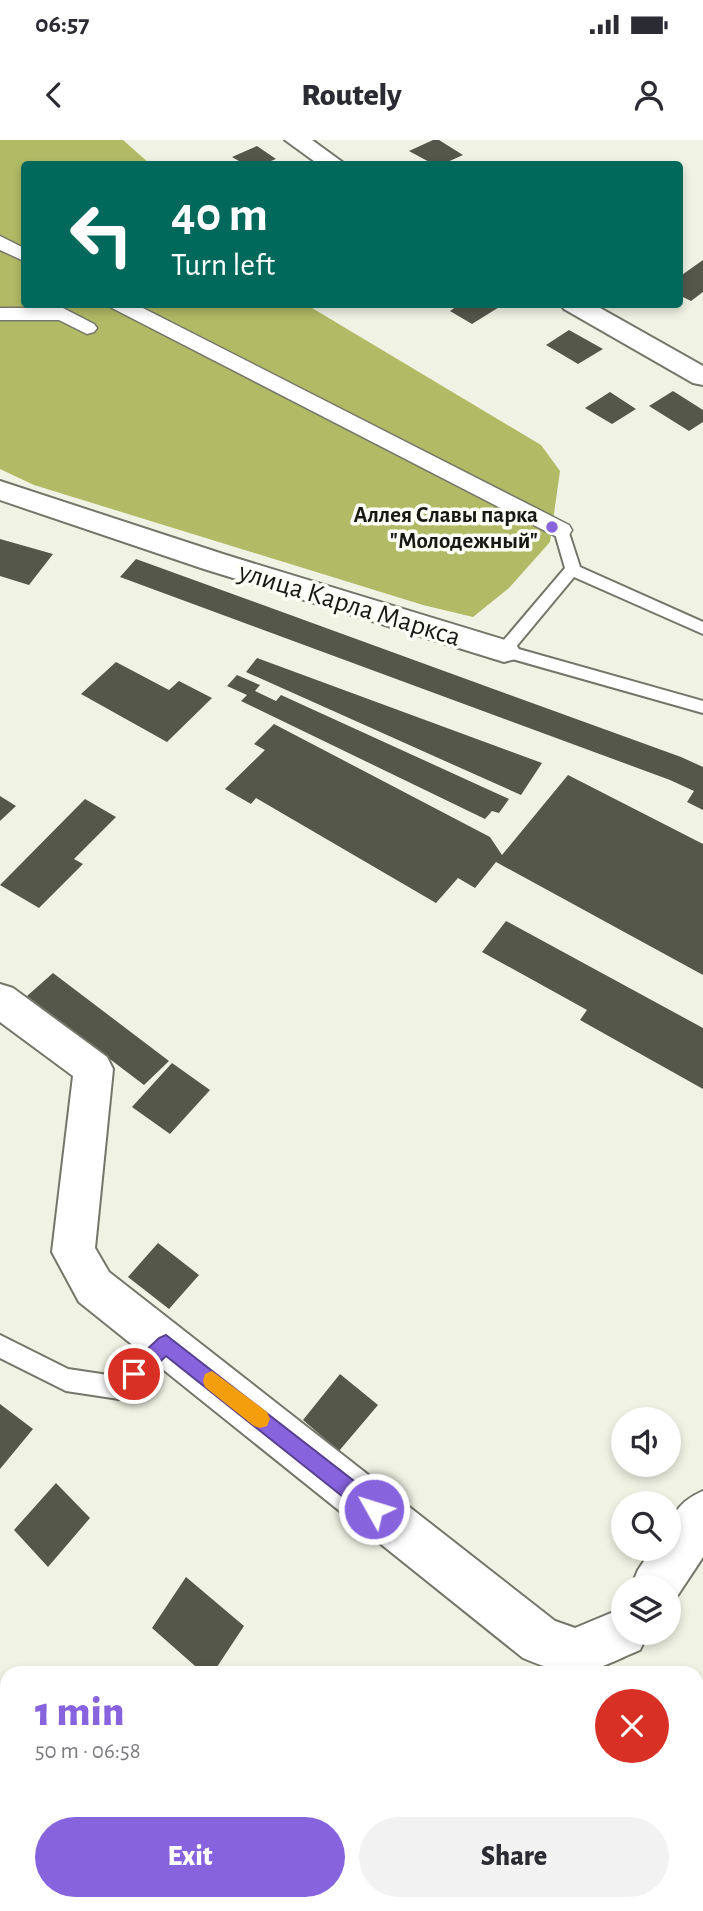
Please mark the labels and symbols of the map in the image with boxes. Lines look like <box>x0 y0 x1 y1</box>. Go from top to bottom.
place label: Аллея Славы парка "Молодежный" <box>354 504 538 553</box>
marker: Аллея Славы парка "Молодежный" <box>544 519 560 535</box>
street label: улица Карла Маркса <box>234 558 464 652</box>
pin <box>104 1344 164 1404</box>
position arrow <box>337 1472 411 1546</box>

